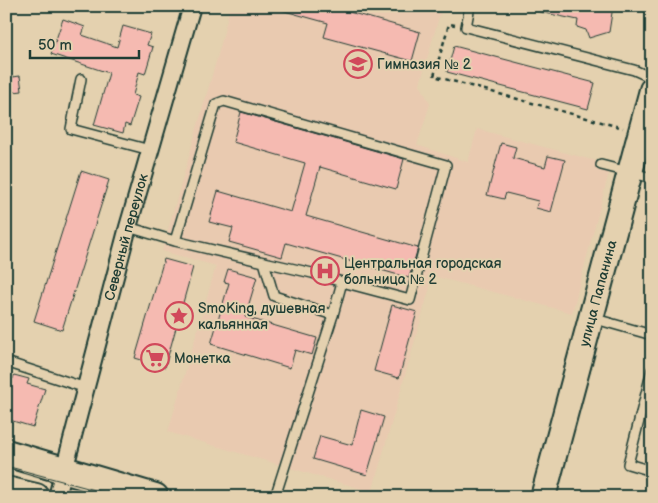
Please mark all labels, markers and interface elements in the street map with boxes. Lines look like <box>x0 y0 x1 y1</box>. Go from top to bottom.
scale bar <box>30 28 139 60</box>
text: 50 m <box>38 36 72 55</box>
school or university icon: Гимназия № 2 <box>343 49 373 79</box>
place label: Гимназия № 2 <box>377 56 472 73</box>
street label: Северный переулок <box>101 171 152 302</box>
street label: улица Папанина <box>576 237 621 348</box>
place label: Центральная городская больница № 2 <box>344 255 502 288</box>
hospital icon: Центральная городская больница № 2 <box>310 256 340 286</box>
place label: SmoKing, душевная кальянная <box>198 300 326 333</box>
place icon: SmoKing, душевная кальянная <box>164 301 194 331</box>
supermarket icon: Монетка <box>140 343 170 373</box>
place label: Монетка <box>174 350 231 367</box>

